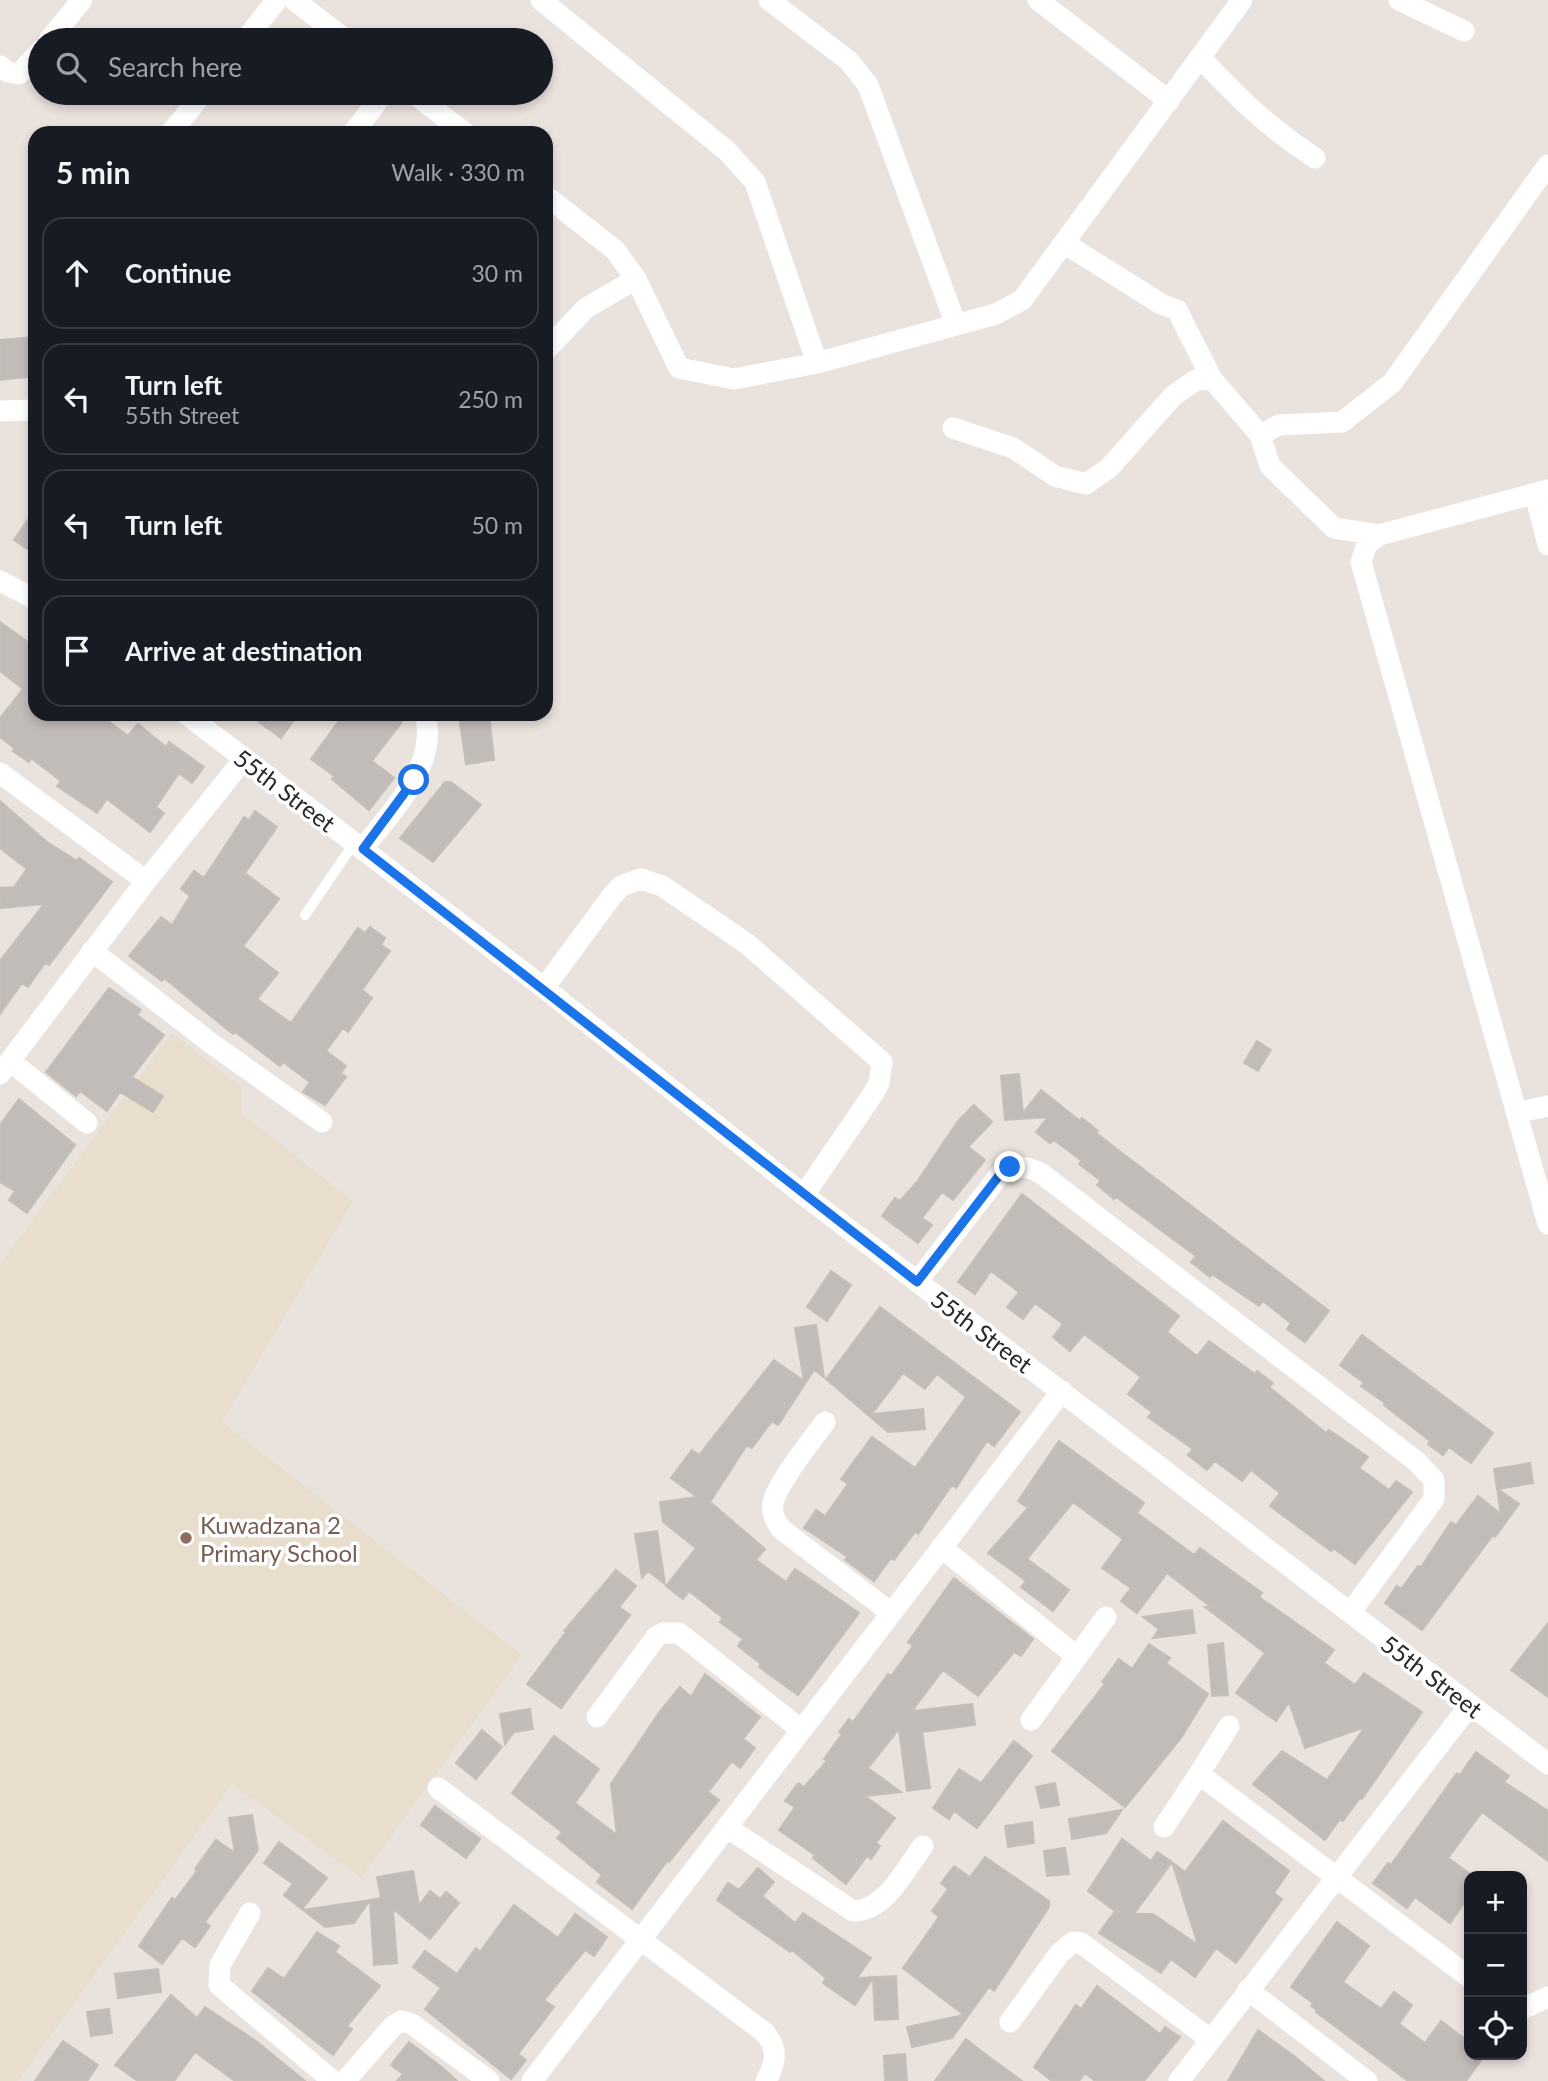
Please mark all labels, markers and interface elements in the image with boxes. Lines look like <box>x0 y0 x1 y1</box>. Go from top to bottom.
search box <box>28 28 553 105</box>
icon: search <box>52 48 90 86</box>
text: Search here <box>108 51 242 83</box>
text: 5 min <box>56 154 130 190</box>
text: Walk · 330 m <box>391 158 525 186</box>
icon: ahead <box>58 254 96 292</box>
text: Continue <box>125 257 231 289</box>
text: 30 m <box>472 259 523 287</box>
text: Turn left <box>125 369 222 401</box>
icon: left <box>58 380 96 418</box>
text: 250 m <box>458 385 523 413</box>
text: 55th Street <box>125 401 239 429</box>
icon: left <box>58 506 96 544</box>
text: Turn left <box>125 509 222 541</box>
text: 50 m <box>472 511 523 539</box>
icon: arrive <box>58 632 96 670</box>
text: Arrive at destination <box>125 635 362 667</box>
street label: 55th Street <box>229 743 342 838</box>
route start <box>398 764 429 795</box>
route end <box>994 1151 1025 1182</box>
street label: 55th Street <box>926 1284 1039 1379</box>
place label: Kuwadzana 2 Primary School <box>200 1510 358 1567</box>
marker: Kuwadzana 2 Primary School <box>178 1530 194 1546</box>
street label: 55th Street <box>1376 1629 1489 1724</box>
map controls <box>1464 1871 1527 2060</box>
button: + <box>1464 1871 1527 1934</box>
button: − <box>1464 1934 1527 1997</box>
button: locate <box>1464 1997 1527 2060</box>

